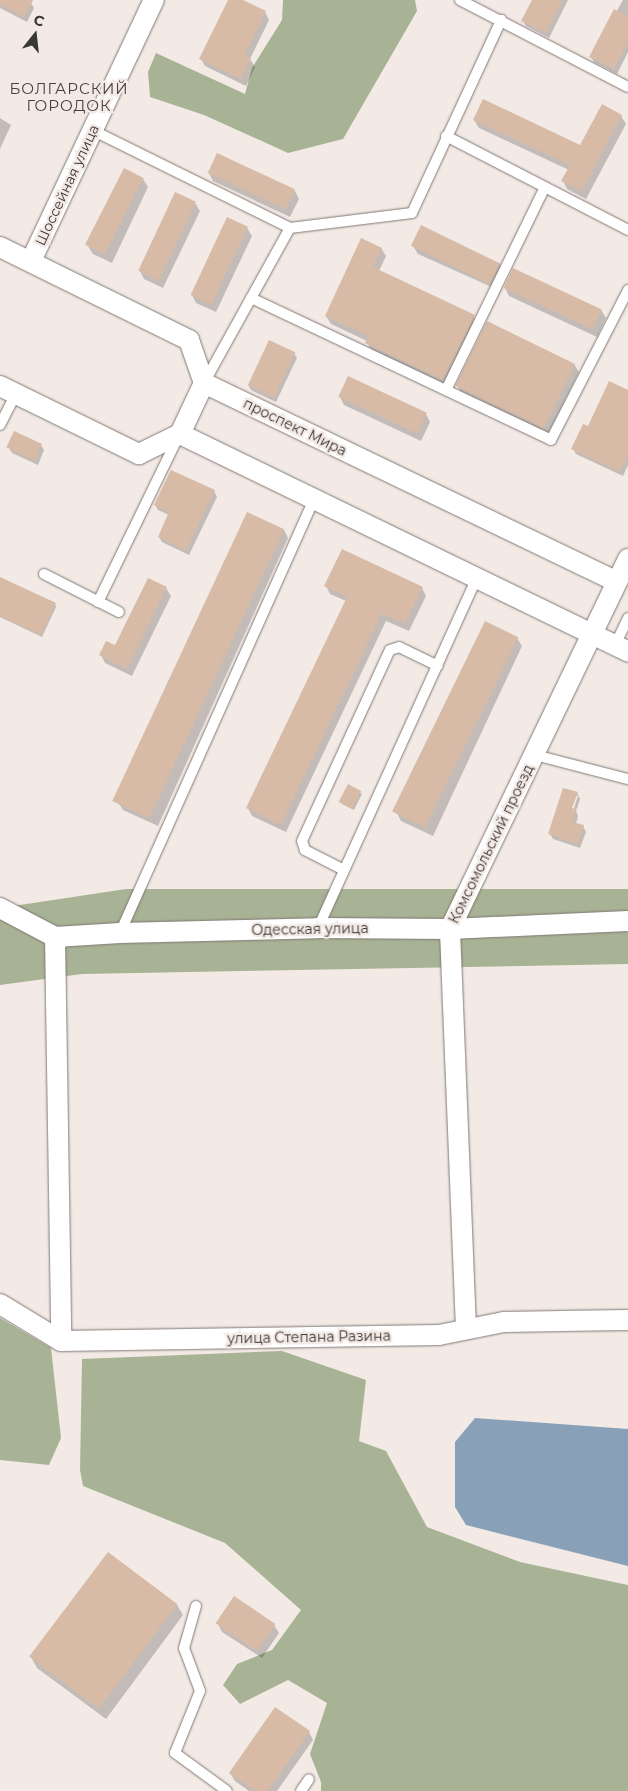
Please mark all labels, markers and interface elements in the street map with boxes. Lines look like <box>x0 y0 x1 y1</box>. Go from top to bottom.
north arrow <box>10 10 60 60</box>
text: С <box>32 11 46 31</box>
district label: БОЛГАРСКИЙ ГОРОДОК <box>8 79 130 114</box>
street label: Шоссейная улица <box>32 122 102 248</box>
street label: проспект Мира <box>241 395 349 459</box>
street label: Комсомольский проезд <box>445 762 537 926</box>
street label: Одесская улица <box>251 920 369 938</box>
street label: улица Степана Разина <box>227 1327 391 1347</box>

